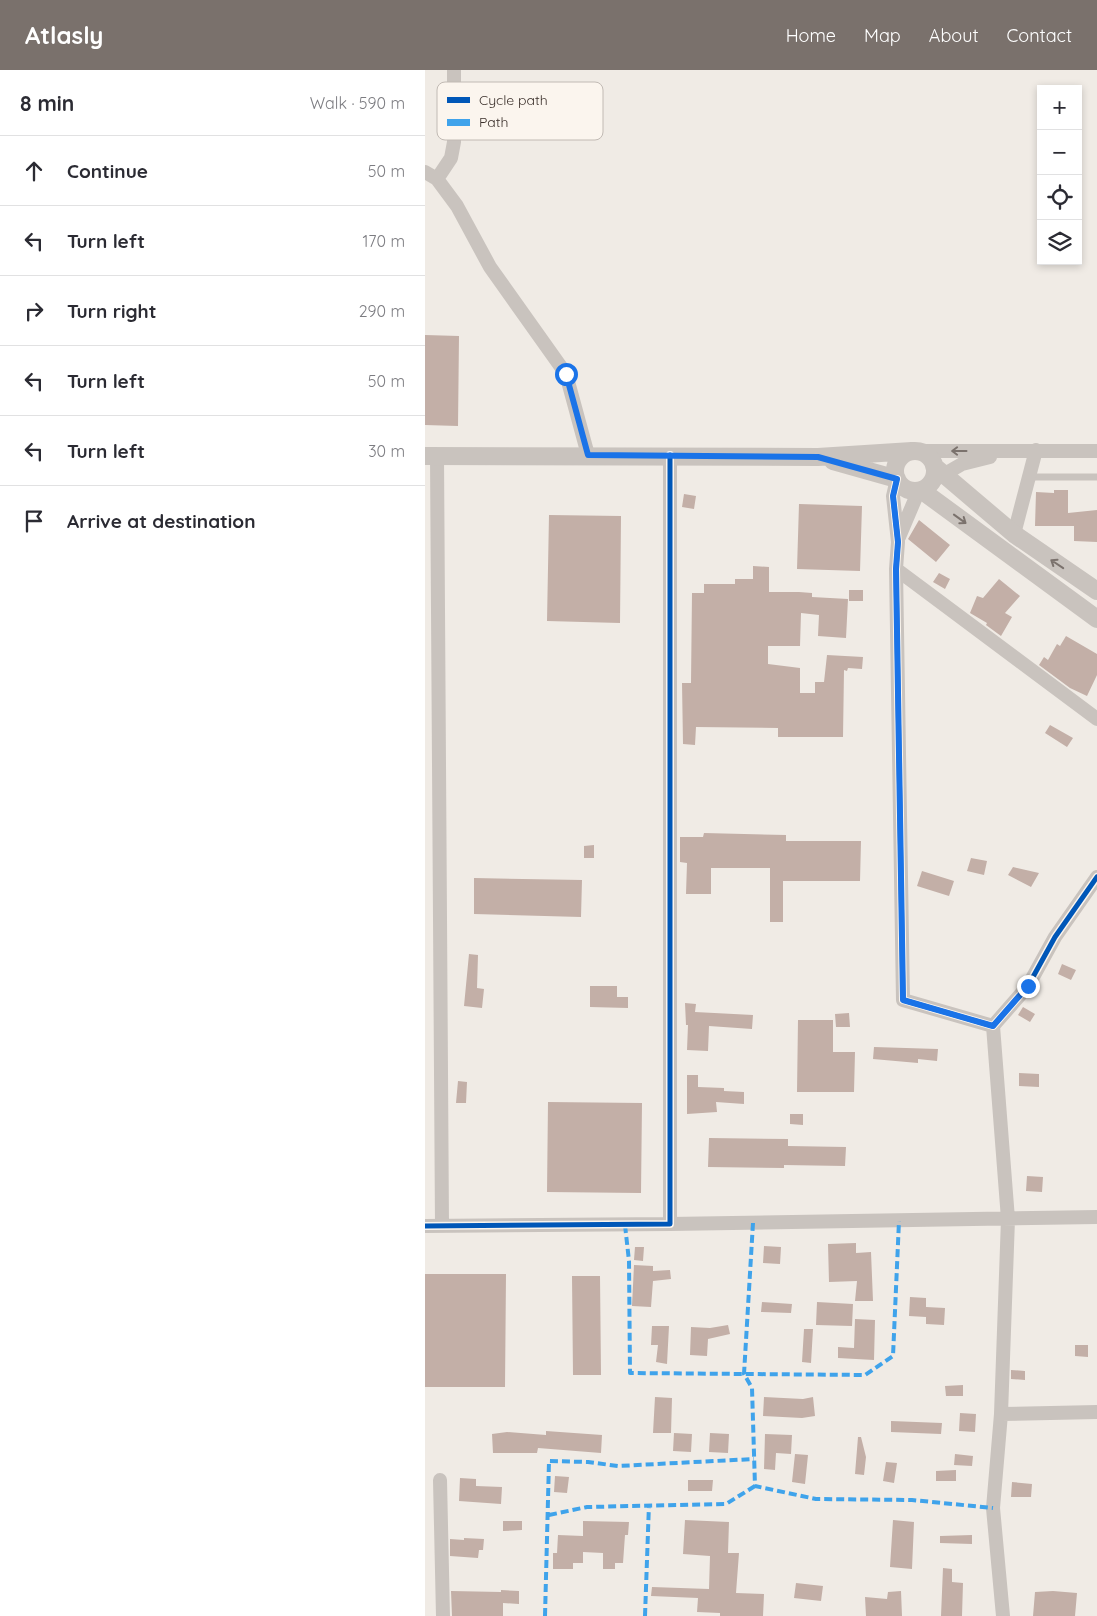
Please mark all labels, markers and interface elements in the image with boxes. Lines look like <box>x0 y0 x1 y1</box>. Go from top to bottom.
text: Atlasly <box>25 20 103 50</box>
text: Home <box>786 24 836 47</box>
text: Map <box>864 24 901 47</box>
text: About <box>929 24 979 47</box>
text: Contact <box>1007 24 1072 47</box>
legend <box>437 82 603 140</box>
map controls <box>1037 85 1082 265</box>
button: + <box>1037 85 1082 130</box>
text: 8 min <box>20 90 74 116</box>
text: Cycle path <box>479 91 548 109</box>
text: Walk · 590 m <box>310 93 405 113</box>
text: Path <box>479 113 508 131</box>
button: − <box>1037 130 1082 175</box>
icon: ahead <box>20 157 48 185</box>
text: Continue <box>67 159 148 183</box>
text: 50 m <box>368 161 405 181</box>
button: locate <box>1037 175 1082 220</box>
button: layers <box>1037 220 1082 265</box>
icon: left <box>20 227 48 255</box>
text: Turn left <box>67 229 145 253</box>
text: 170 m <box>362 231 405 251</box>
icon: right <box>20 297 48 325</box>
text: Turn right <box>67 299 156 323</box>
text: 290 m <box>359 301 405 321</box>
route start <box>555 363 578 386</box>
icon: left <box>20 367 48 395</box>
text: Turn left <box>67 369 145 393</box>
text: 50 m <box>368 371 405 391</box>
icon: left <box>20 437 48 465</box>
text: Turn left <box>67 439 145 463</box>
text: 30 m <box>368 441 405 461</box>
one-way arrow <box>951 446 968 456</box>
icon: arrive <box>20 507 48 535</box>
text: Arrive at destination <box>67 509 256 533</box>
one-way arrow <box>953 513 966 524</box>
one-way arrow <box>1050 559 1064 569</box>
route end <box>1017 975 1040 998</box>

